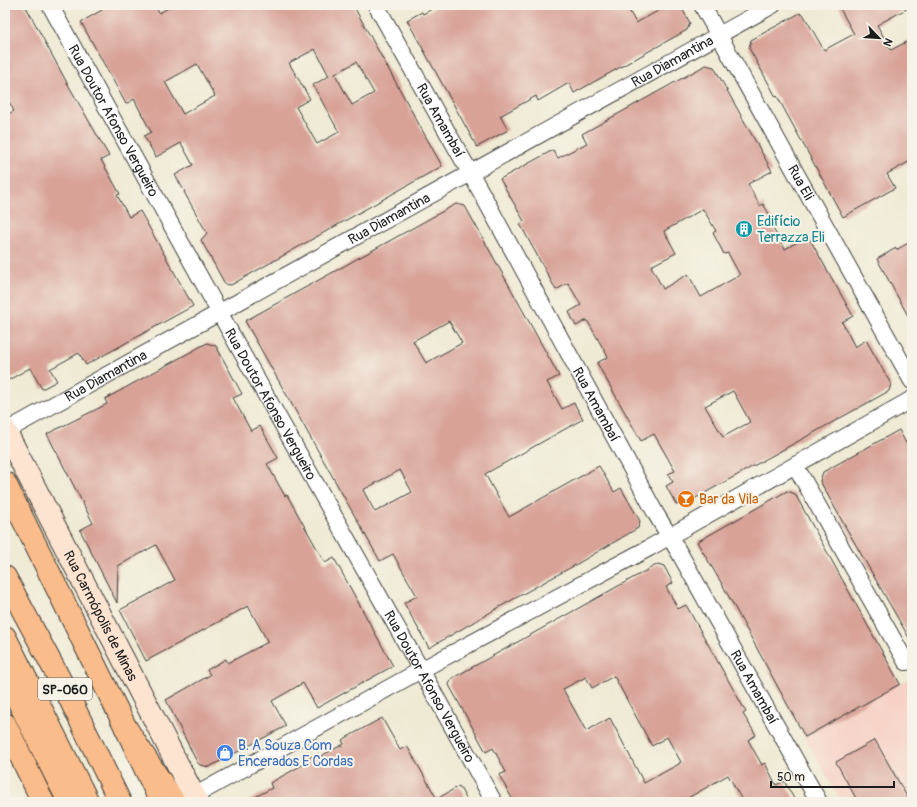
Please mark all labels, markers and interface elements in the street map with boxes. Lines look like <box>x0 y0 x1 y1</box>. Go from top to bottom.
north arrow <box>859 18 899 58</box>
street label: Rua Diamantina <box>628 32 716 91</box>
text: N <box>880 36 895 49</box>
street label: Rua Doutor Afonso Vergueiro <box>65 42 162 200</box>
street label: Rua Amambaí <box>413 80 468 160</box>
street label: Rua Eli <box>784 162 817 204</box>
street label: Rua Diamantina <box>345 189 433 248</box>
place label: Edifício Terrazza Eli <box>757 213 825 246</box>
building icon: Edifício Terrazza Eli <box>734 219 754 239</box>
street label: Rua Doutor Afonso Vergueiro <box>221 326 320 483</box>
street label: Rua Diamantina <box>62 346 150 406</box>
street label: Rua Amambaí <box>569 364 623 445</box>
bar icon: Bar da Vila <box>676 489 696 509</box>
place label: Bar da Vila <box>699 491 759 508</box>
street label: Rua Carmópolis de Minas <box>60 548 141 685</box>
street label: Rua Doutor Afonso Vergueiro <box>380 608 479 766</box>
street label: Rua Amambaí <box>727 647 782 727</box>
road number: SP-060 <box>38 678 92 700</box>
place label: B. A Souza Com Encerados E Cordas <box>238 737 354 770</box>
shop icon: B. A Souza Com Encerados E Cordas <box>215 743 235 763</box>
scale bar <box>771 763 894 789</box>
text: 50 m <box>777 770 805 785</box>

